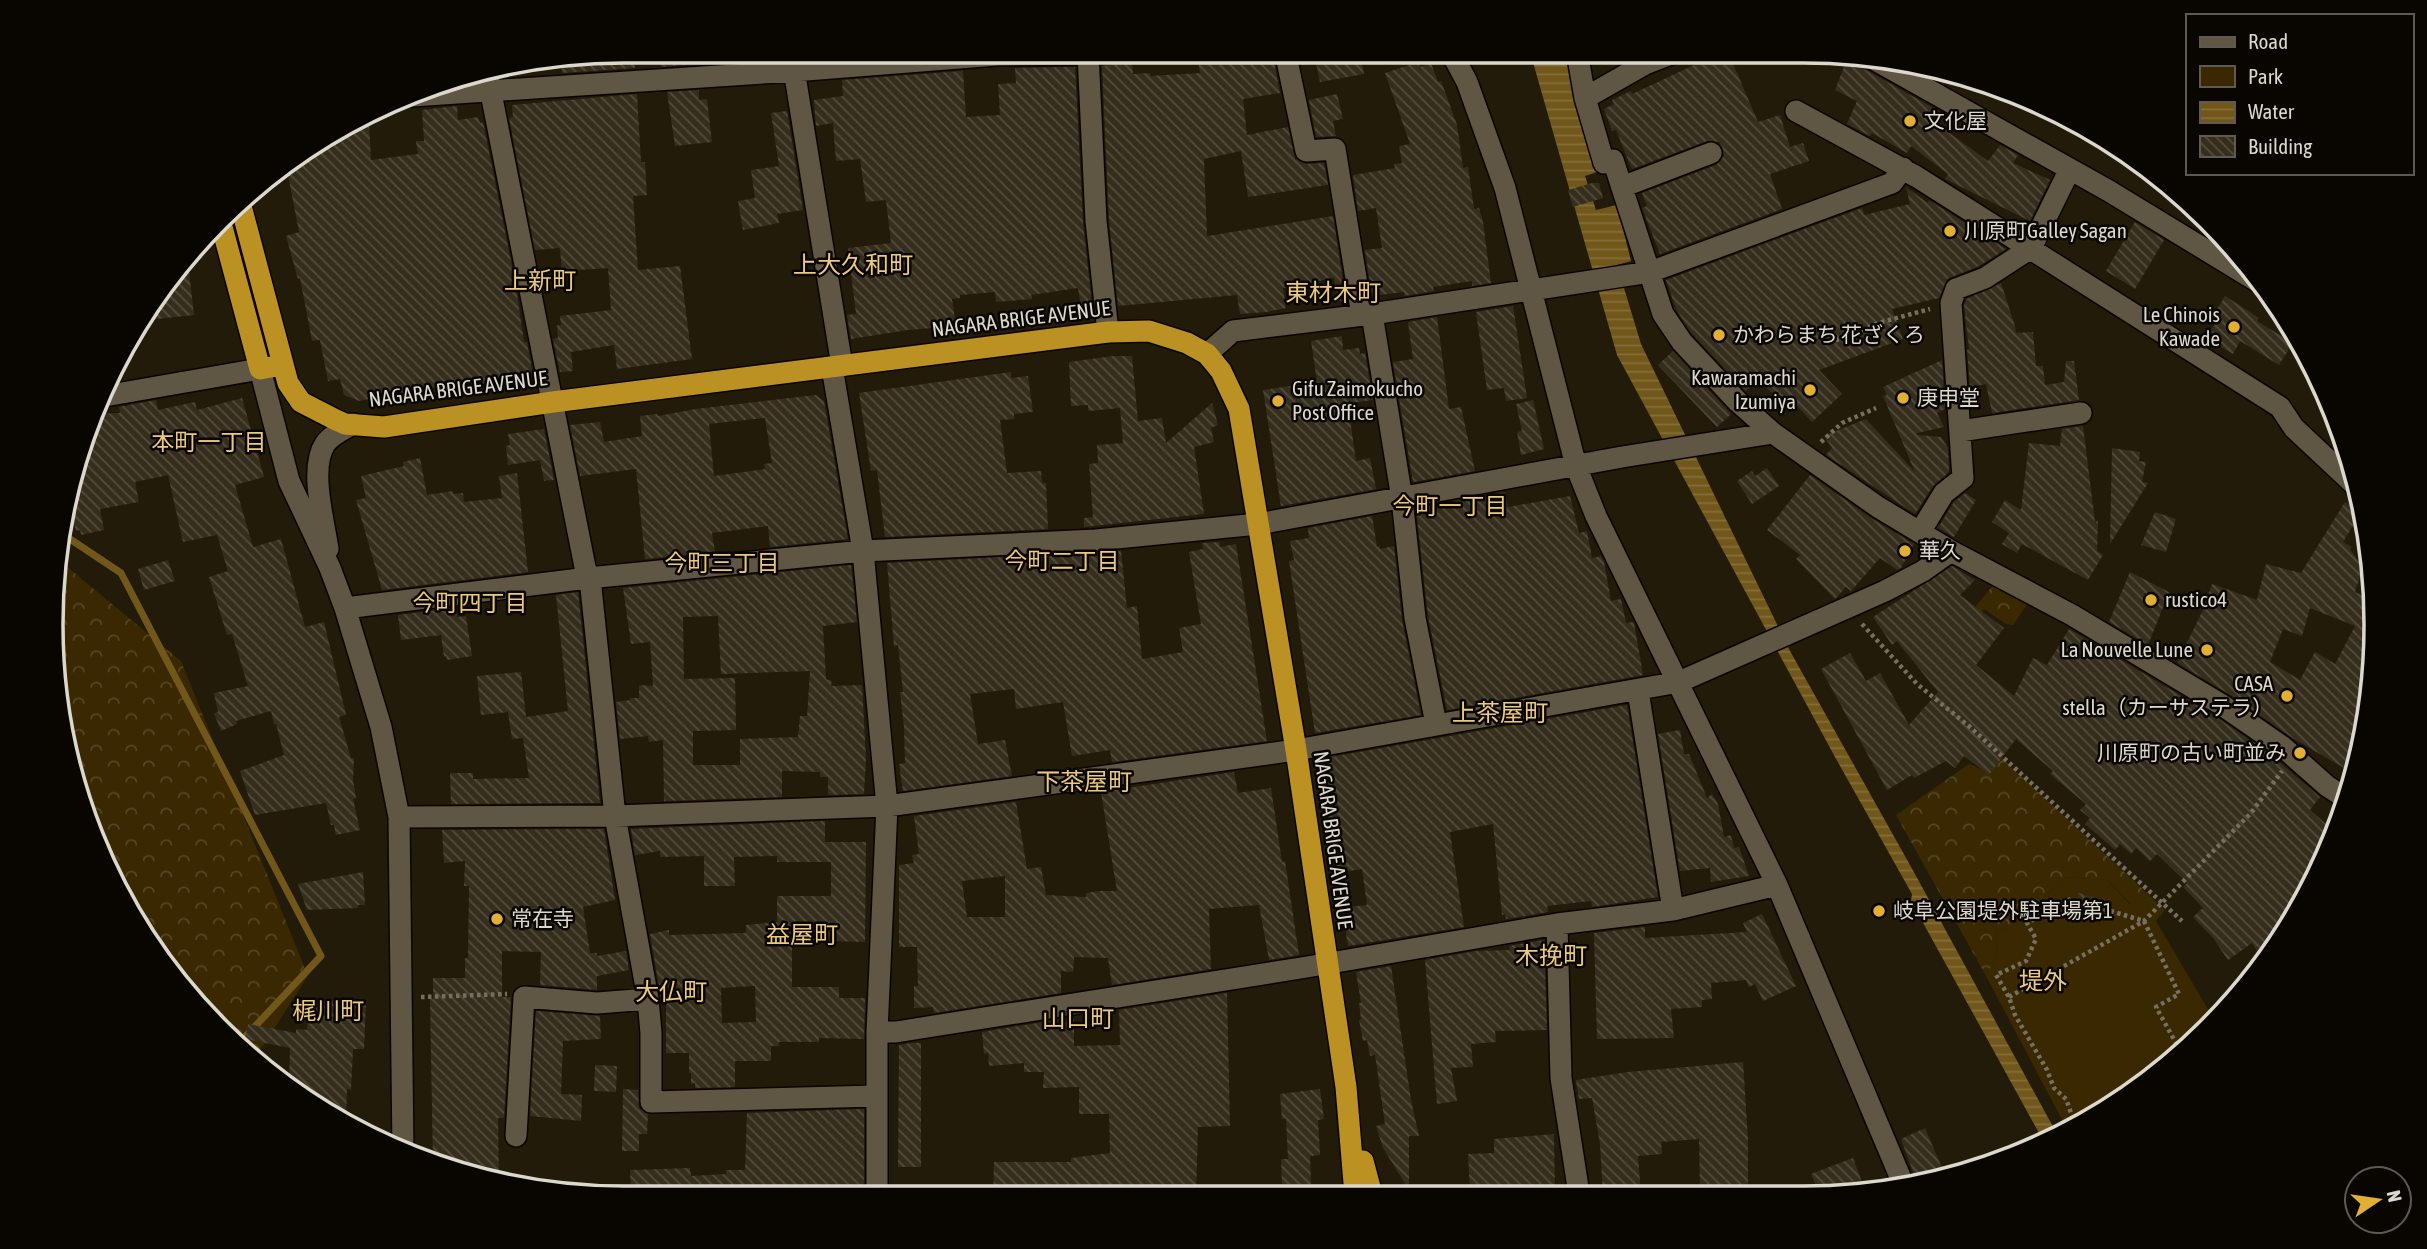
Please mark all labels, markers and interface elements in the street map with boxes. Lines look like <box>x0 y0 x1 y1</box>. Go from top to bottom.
legend <box>2186 14 2413 175</box>
text: Road <box>2248 29 2288 53</box>
text: Park <box>2248 64 2283 88</box>
text: Water <box>2248 99 2295 123</box>
place label: 文化屋 <box>1924 108 1987 132</box>
marker: 文化屋 <box>1902 113 1918 129</box>
text: Building <box>2248 134 2312 158</box>
place label: 川原町Galley Sagan <box>1964 218 2127 242</box>
marker: 川原町Galley Sagan <box>1942 223 1958 239</box>
district label: 上大久和町 <box>793 251 913 278</box>
district label: 上新町 <box>504 267 576 294</box>
district label: 東材木町 <box>1285 279 1381 306</box>
street label: NAGARA BRIGE AVENUE <box>930 295 1111 341</box>
place label: Le Chinois Kawade <box>2143 302 2220 350</box>
marker: Le Chinois Kawade <box>2226 319 2242 335</box>
place label: かわらまち 花ざくろ <box>1733 322 1925 346</box>
marker: かわらまち 花ざくろ <box>1711 327 1727 343</box>
street label: NAGARA BRIGE AVENUE <box>367 365 548 411</box>
place label: Kawaramachi Izumiya <box>1691 365 1796 413</box>
place label: Gifu Zaimokucho Post Office <box>1292 376 1423 424</box>
marker: Kawaramachi Izumiya <box>1802 382 1818 398</box>
place label: 庚申堂 <box>1917 385 1980 409</box>
marker: 庚申堂 <box>1895 390 1911 406</box>
marker: Gifu Zaimokucho Post Office <box>1270 393 1286 409</box>
district label: 本町一丁目 <box>152 429 267 455</box>
district label: 今町一丁目 <box>1393 493 1508 519</box>
place label: 華久 <box>1919 538 1961 562</box>
marker: 華久 <box>1897 543 1913 559</box>
district label: 今町二丁目 <box>1005 548 1120 574</box>
district label: 今町三丁目 <box>665 550 780 576</box>
place label: rustico4 <box>2165 587 2227 611</box>
district label: 今町四丁目 <box>413 590 528 616</box>
marker: rustico4 <box>2143 592 2159 608</box>
place label: La Nouvelle Lune <box>2061 637 2193 661</box>
marker: La Nouvelle Lune <box>2199 642 2215 658</box>
place label: CASA stella（カーサステラ） <box>2062 671 2274 719</box>
marker: CASA stella（カーサステラ） <box>2279 688 2295 704</box>
district label: 上茶屋町 <box>1452 699 1548 726</box>
place label: 川原町の古い町並み <box>2097 740 2286 764</box>
marker: 川原町の古い町並み <box>2292 745 2308 761</box>
street label: NAGARA BRIGE AVENUE <box>1310 749 1358 930</box>
district label: 下茶屋町 <box>1036 768 1132 795</box>
place label: 岐阜公園堤外駐車場第1 <box>1893 898 2113 922</box>
marker: 岐阜公園堤外駐車場第1 <box>1871 903 1887 919</box>
place label: 常在寺 <box>511 906 574 930</box>
marker: 常在寺 <box>489 911 505 927</box>
district label: 益屋町 <box>766 921 838 948</box>
district label: 木挽町 <box>1515 942 1587 969</box>
district label: 堤外 <box>2019 967 2067 994</box>
district label: 大仏町 <box>635 978 707 1005</box>
district label: 梶川町 <box>292 997 364 1024</box>
district label: 山口町 <box>1042 1005 1114 1032</box>
north arrow <box>2343 1165 2413 1235</box>
text: N <box>2383 1188 2407 1204</box>

